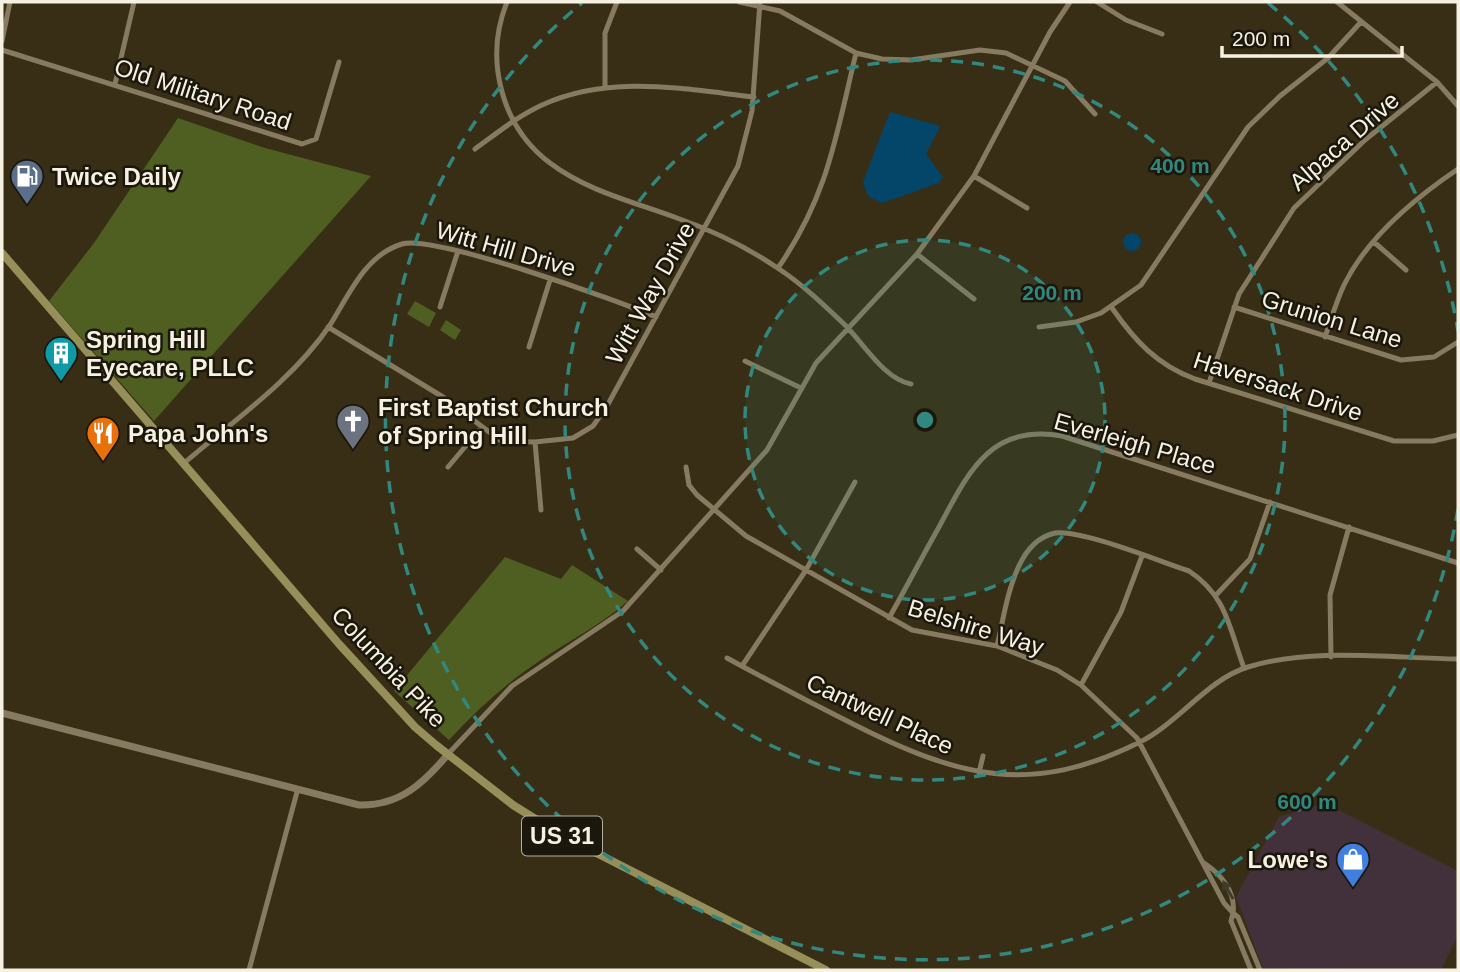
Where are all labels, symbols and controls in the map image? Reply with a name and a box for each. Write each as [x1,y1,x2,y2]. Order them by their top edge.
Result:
scale bar [1222,14,1402,58]
text: 200 m [1232,27,1290,50]
street label: Old Military Road [111,53,295,135]
street label: Alpaca Drive [1284,86,1404,196]
text: 400 m [1150,154,1210,177]
fuel station icon: Twice Daily [8,157,46,206]
place label: Twice Daily [52,163,182,190]
street label: Witt Hill Drive [433,216,579,282]
street label: Witt Way Drive [600,217,700,369]
text: 200 m [1022,281,1082,304]
street label: Grunion Lane [1259,285,1405,353]
place label: Spring Hill Eyecare, PLLC [86,326,254,381]
building icon: Spring Hill Eyecare, PLLC [42,334,80,383]
street label: Haversack Drive [1190,346,1366,426]
place label: First Baptist Church of Spring Hill [378,394,609,449]
church icon: First Baptist Church of Spring Hill [334,402,372,451]
street label: Everleigh Place [1051,407,1219,479]
centre of rings [913,408,937,432]
restaurant icon: Papa John's [84,414,122,463]
place label: Papa John's [128,420,268,447]
street label: Belshire Way [905,594,1047,660]
street label: Columbia Pike [326,601,452,733]
street label: Cantwell Place [802,668,958,760]
text: 600 m [1277,790,1337,813]
road number: US 31 [522,816,602,856]
shop icon: Lowe's [1334,840,1372,889]
place label: Lowe's [1248,846,1328,873]
one-way arrow [1222,880,1234,900]

